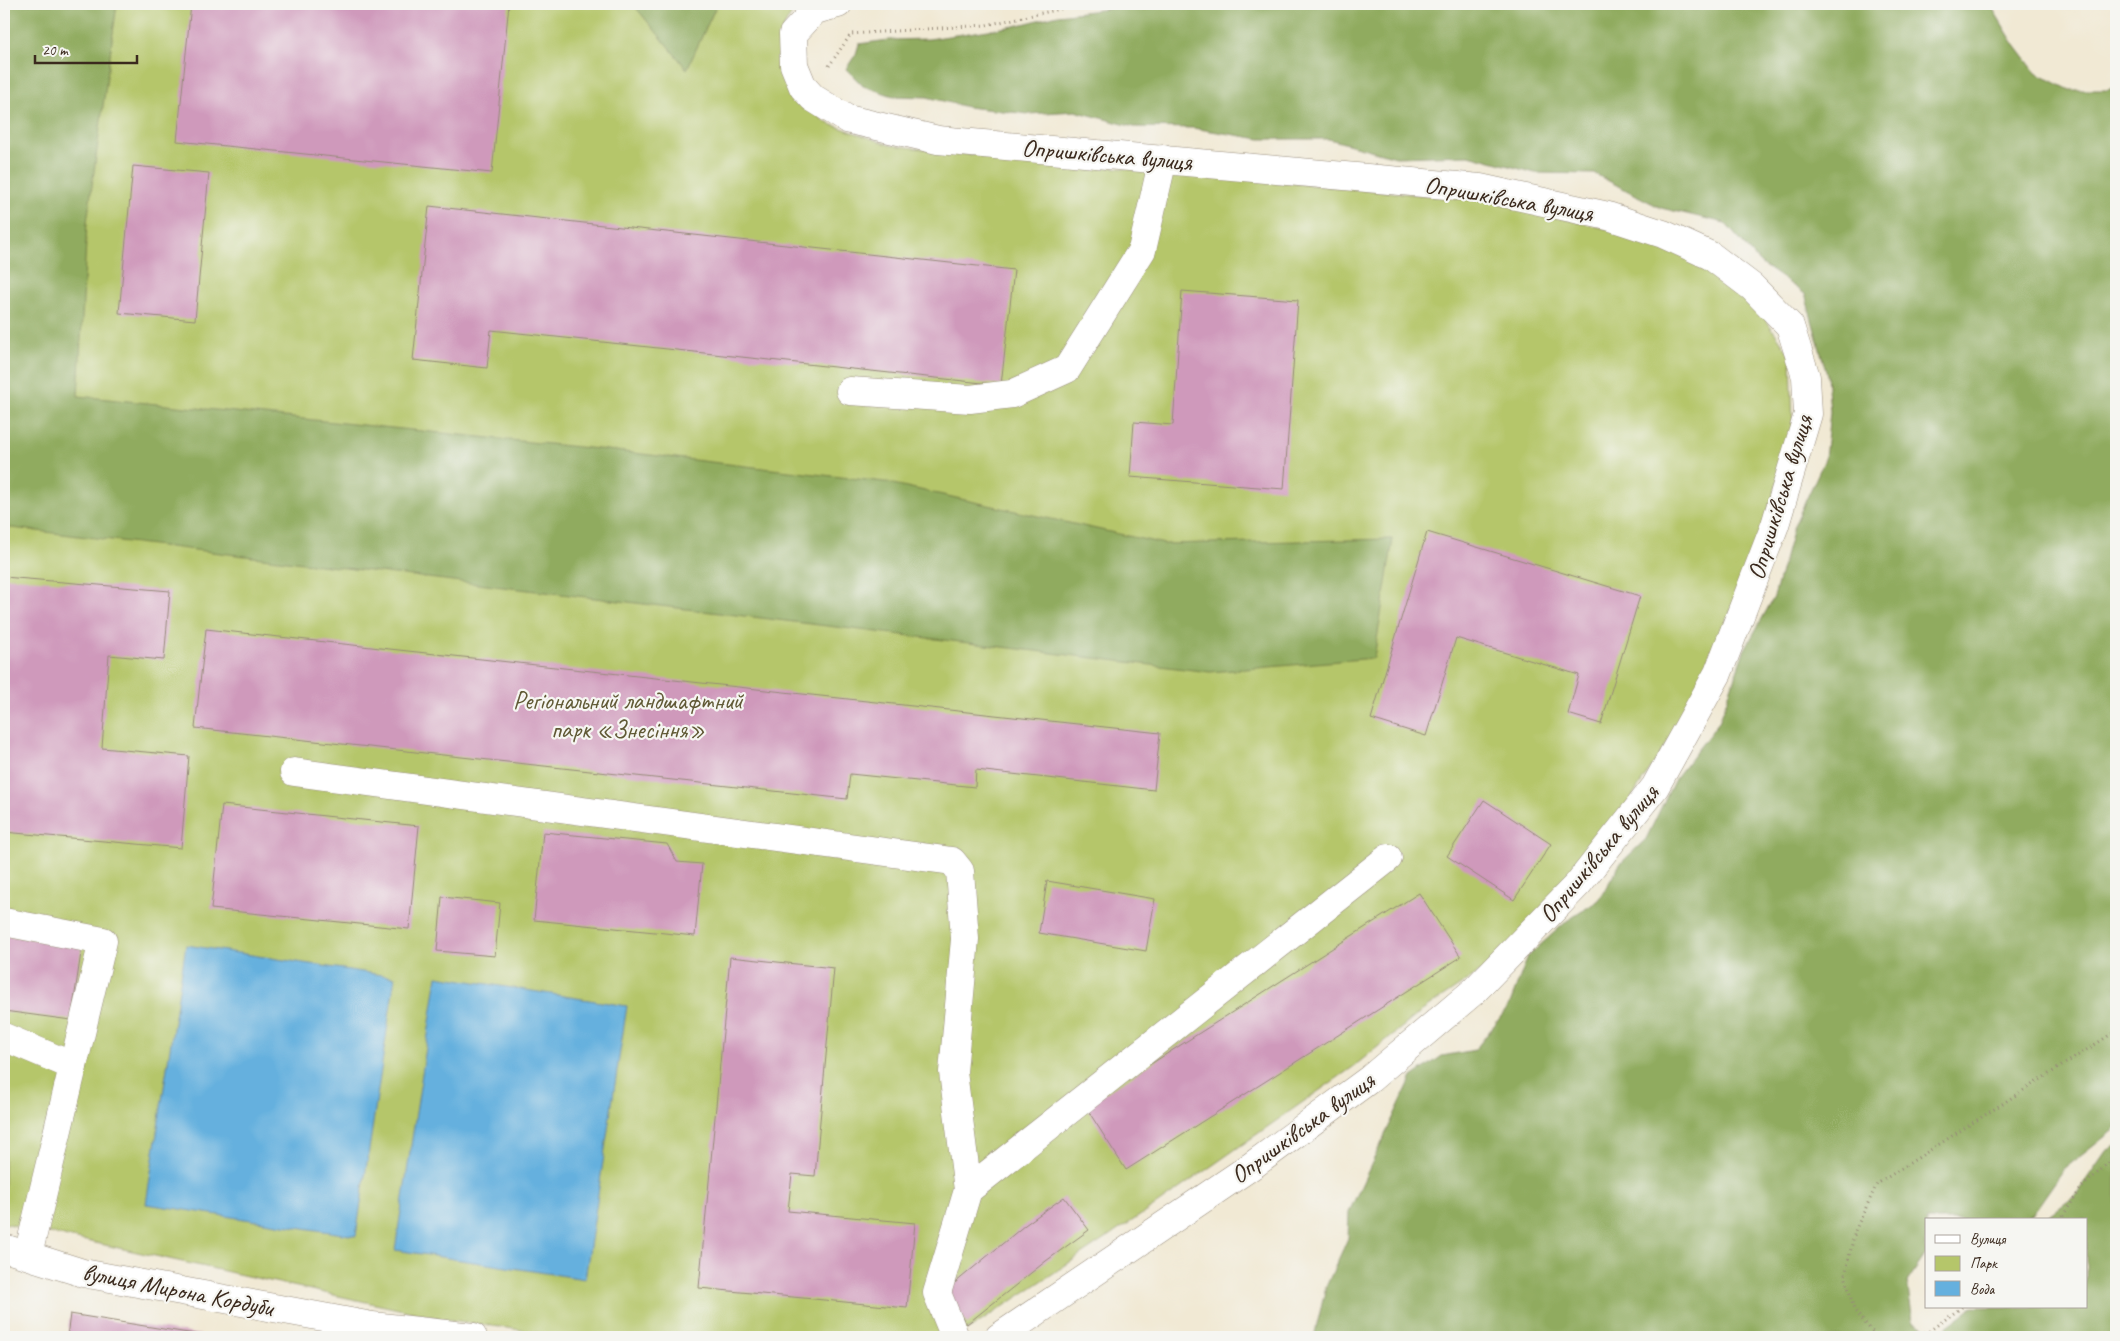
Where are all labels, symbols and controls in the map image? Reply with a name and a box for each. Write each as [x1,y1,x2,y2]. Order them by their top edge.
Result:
scale bar [35,32,138,64]
text: 20 m [42,41,69,60]
street label: Опришківська вулиця [1020,132,1194,178]
street label: Опришківська вулиця [1422,168,1597,230]
street label: Опришківська вулиця [1740,410,1820,584]
park label: Регіональний ландшафтний парк «Знесіння» [513,685,745,746]
street label: Опришківська вулиця [1532,777,1666,929]
street label: Опришківська вулиця [1224,1064,1382,1191]
legend [1925,1218,2088,1308]
text: Вулиця [1970,1230,2007,1249]
text: Парк [1970,1254,1998,1273]
street label: вулиця Мирона Кордуби [80,1256,278,1325]
text: Вода [1970,1280,1995,1299]

